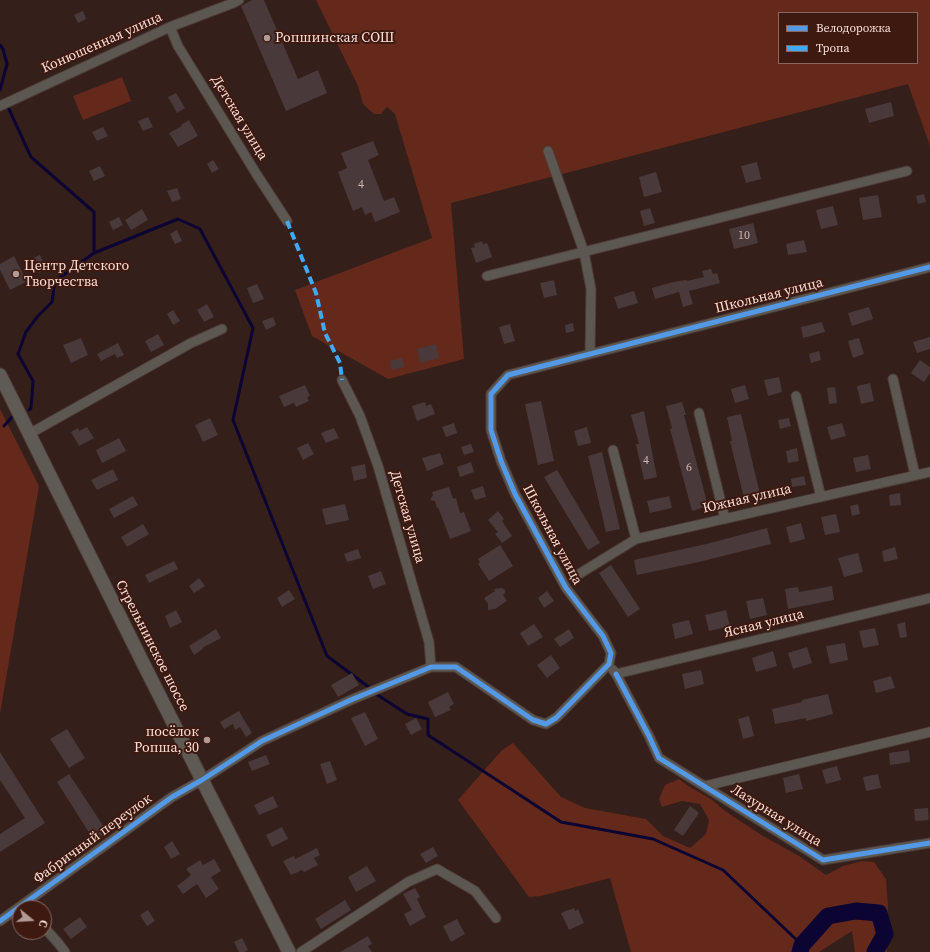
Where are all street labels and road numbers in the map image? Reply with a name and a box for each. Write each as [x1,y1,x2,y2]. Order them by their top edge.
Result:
street label: Конюшенная улица [39,9,165,77]
street label: Детская улица [207,73,271,163]
street label: Школьная улица [713,274,825,318]
street label: Детская улица [386,469,428,565]
street label: Южная улица [701,481,793,517]
street label: Школьная улица [519,482,585,588]
street label: Стрельнинское шоссе [112,578,192,714]
street label: Ясная улица [722,606,806,642]
street label: Лазурная улица [727,781,825,851]
street label: Фабричный переулок [31,790,155,888]

